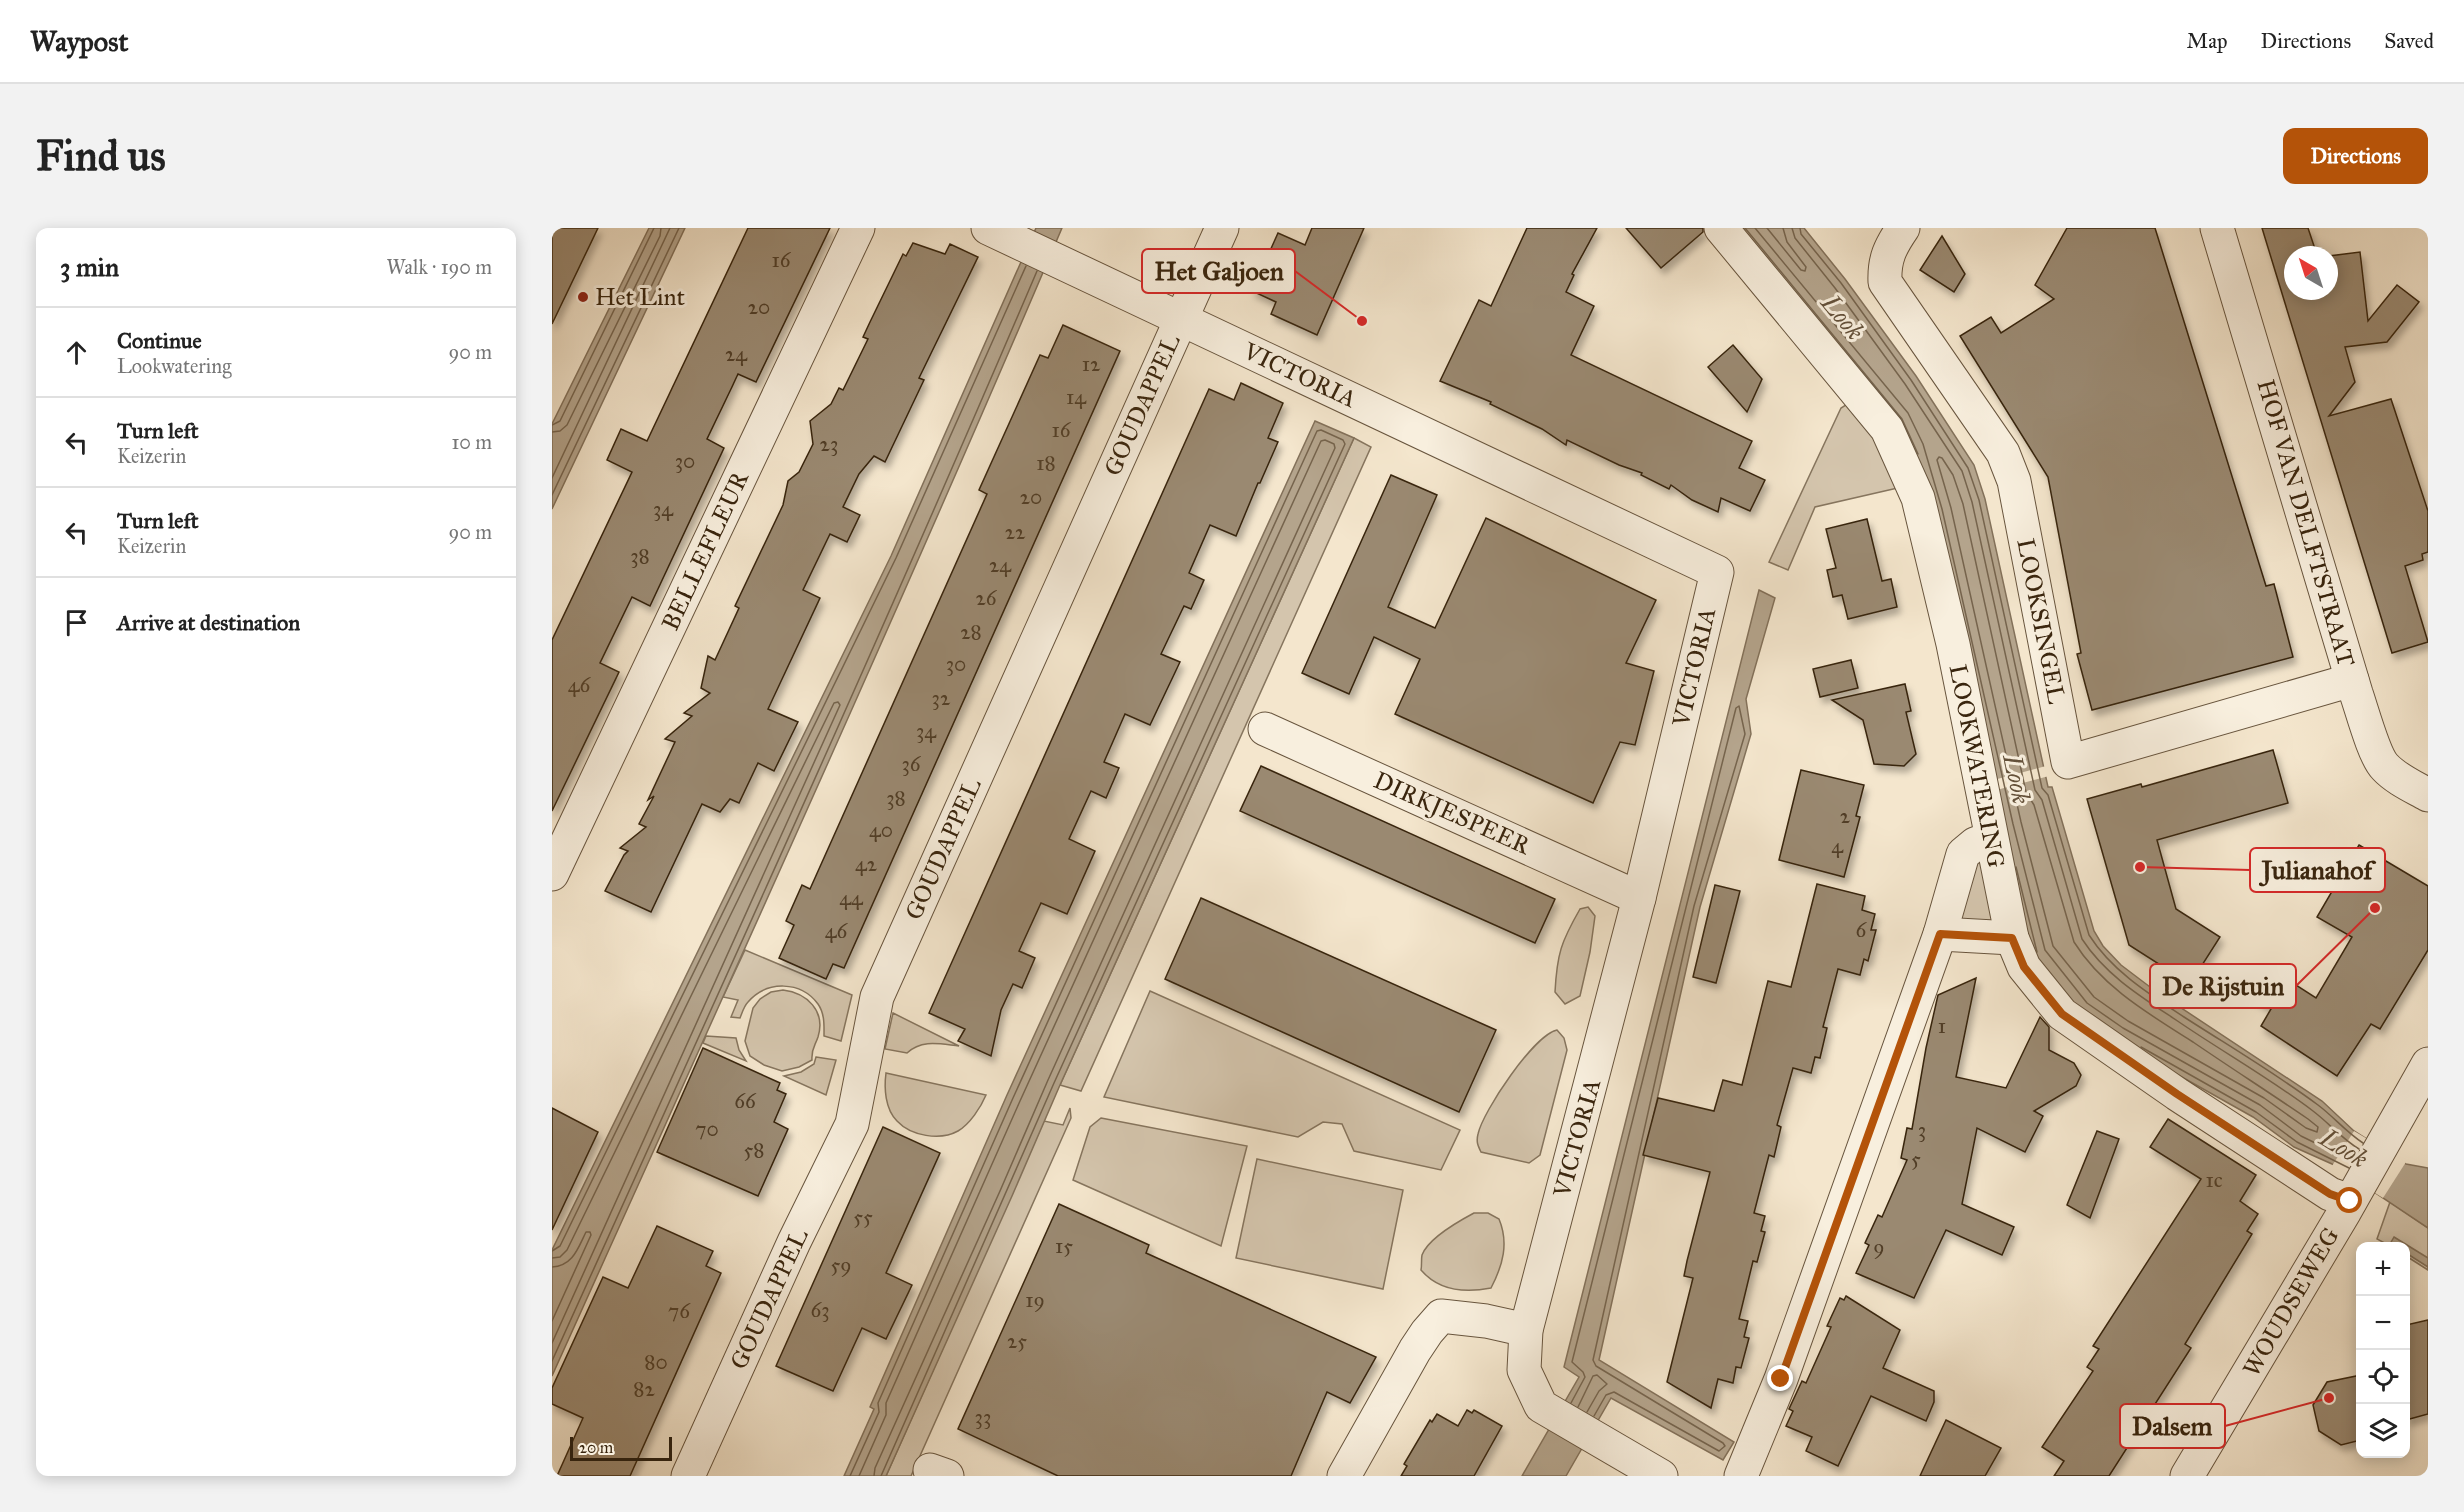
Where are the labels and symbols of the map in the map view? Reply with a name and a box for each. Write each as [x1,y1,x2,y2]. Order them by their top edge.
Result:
north arrow [2284,246,2338,300]
house number: 16 [771,247,792,273]
callout: Het Galjoen [1142,249,1295,293]
text: Het Galjoen [1154,255,1284,287]
place label: Het Lint [595,282,685,312]
water label: Look [1814,287,1872,347]
marker: Het Lint [576,290,590,304]
house number: 20 [748,294,770,320]
street label: GOUDAPPEL [1097,329,1187,480]
street label: VICTORIA [1238,335,1361,414]
house number: 24 [725,341,748,367]
house number: 12 [1082,351,1101,377]
street label: HOF VAN DELFTSTRAAT [2251,376,2361,670]
house number: 14 [1066,384,1087,410]
house number: 16 [1051,417,1072,443]
house number: 23 [820,431,838,457]
house number: 30 [675,448,695,474]
house number: 18 [1036,450,1056,476]
street label: BELLEFLEUR [655,466,755,635]
house number: 20 [1020,484,1042,510]
house number: 34 [653,496,674,522]
house number: 22 [1005,519,1026,545]
street label: LOOKSINGEL [2010,536,2072,706]
house number: 38 [630,543,650,569]
house number: 24 [989,552,1012,578]
house number: 26 [975,585,998,611]
street label: VICTORIA [1666,605,1722,730]
house number: 28 [960,619,982,645]
house number: 30 [946,651,966,677]
street label: LOOKWATERING [1943,662,2011,870]
house number: 46 [568,672,591,698]
house number: 32 [932,685,951,711]
house number: 34 [916,718,937,744]
water label: Look [1996,750,2038,807]
house number: 36 [901,751,922,777]
street label: DIRKJESPEER [1369,765,1536,861]
street label: GOUDAPPEL [898,773,988,924]
house number: 38 [886,785,906,811]
house number: 2 [1840,803,1851,829]
house number: 40 [869,817,893,843]
house number: 4 [1831,833,1844,859]
callout: Julianahof [2250,848,2385,892]
house number: 42 [855,851,878,877]
text: Julianahof [2259,854,2376,887]
house number: 44 [839,885,864,911]
house number: 6 [1856,917,1868,943]
house number: 46 [825,918,848,944]
callout: De Rijstuin [2150,964,2296,1008]
text: De Rijstuin [2162,970,2284,1002]
house number: 1 [1938,1013,1946,1039]
street label: VICTORIA [1547,1076,1607,1201]
house number: 66 [734,1088,757,1114]
house number: 70 [695,1116,719,1142]
house number: 3 [1918,1117,1926,1143]
water label: Look [2313,1121,2374,1175]
house number: 58 [744,1137,764,1163]
house number: 5 [1911,1146,1921,1172]
house number: 1c [2205,1167,2223,1193]
route start [2336,1187,2362,1213]
house number: 55 [853,1204,873,1230]
street label: WOUDSEWEG [2236,1222,2346,1382]
street label: GOUDAPPEL [723,1224,815,1374]
house number: 15 [1055,1233,1073,1259]
house number: 9 [1873,1234,1885,1260]
house number: 59 [830,1252,852,1278]
house number: 19 [1025,1287,1045,1313]
house number: 63 [810,1297,830,1323]
house number: 76 [668,1298,691,1324]
house number: 25 [1007,1328,1027,1354]
house number: 80 [644,1349,668,1375]
route end [1767,1365,1793,1391]
house number: 82 [633,1376,655,1402]
house number: 33 [975,1404,991,1430]
callout: Dalsem [2120,1404,2225,1448]
text: Dalsem [2132,1410,2212,1442]
scale bar [570,1434,672,1462]

